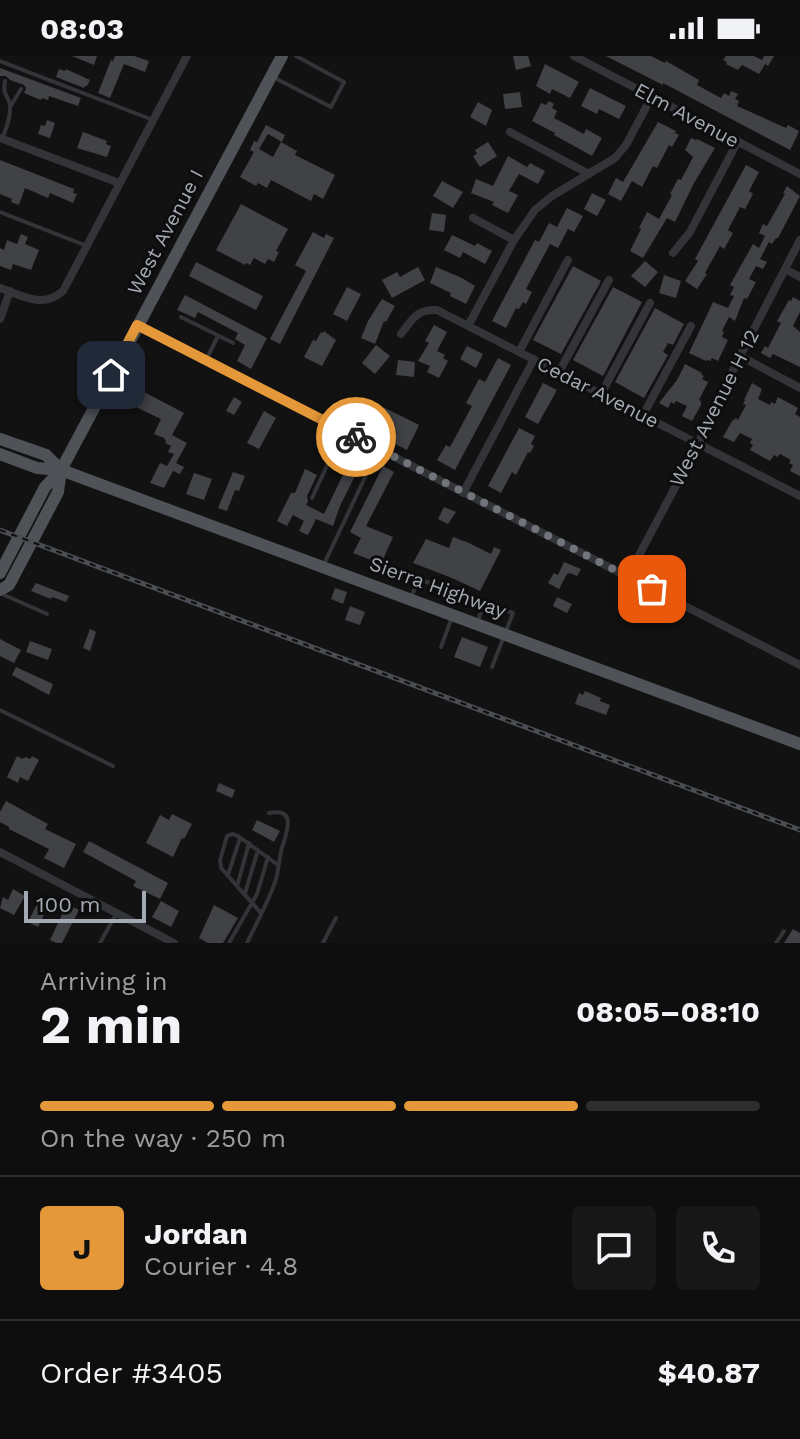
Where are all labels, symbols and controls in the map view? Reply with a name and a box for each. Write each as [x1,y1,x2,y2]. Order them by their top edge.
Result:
text: 08:03 [40,11,124,46]
street label: Elm Avenue [631,77,743,153]
street label: West Avenue I [122,165,208,299]
street label: West Avenue H 12 [664,325,764,491]
pin [77,341,145,409]
street label: Cedar Avenue [533,351,663,433]
icon: home [89,353,133,397]
courier [316,397,396,477]
icon: bike [334,415,378,459]
street label: Sierra Highway [366,551,510,623]
pin [618,555,686,623]
icon: bag [630,567,674,611]
scale bar [24,887,146,923]
text: 100 m [36,892,100,917]
text: Arriving in [40,966,168,996]
text: 08:05–08:10 [576,994,760,1029]
text: 2 min [40,995,182,1056]
text: On the way · 250 m [40,1123,286,1153]
button: chat [572,1206,656,1290]
button: phone [676,1206,760,1290]
text: Jordan [144,1216,248,1251]
text: J [73,1231,91,1266]
text: Courier · 4.8 [144,1251,298,1281]
text: Order #3405 [40,1355,223,1390]
text: $40.87 [658,1355,760,1390]

